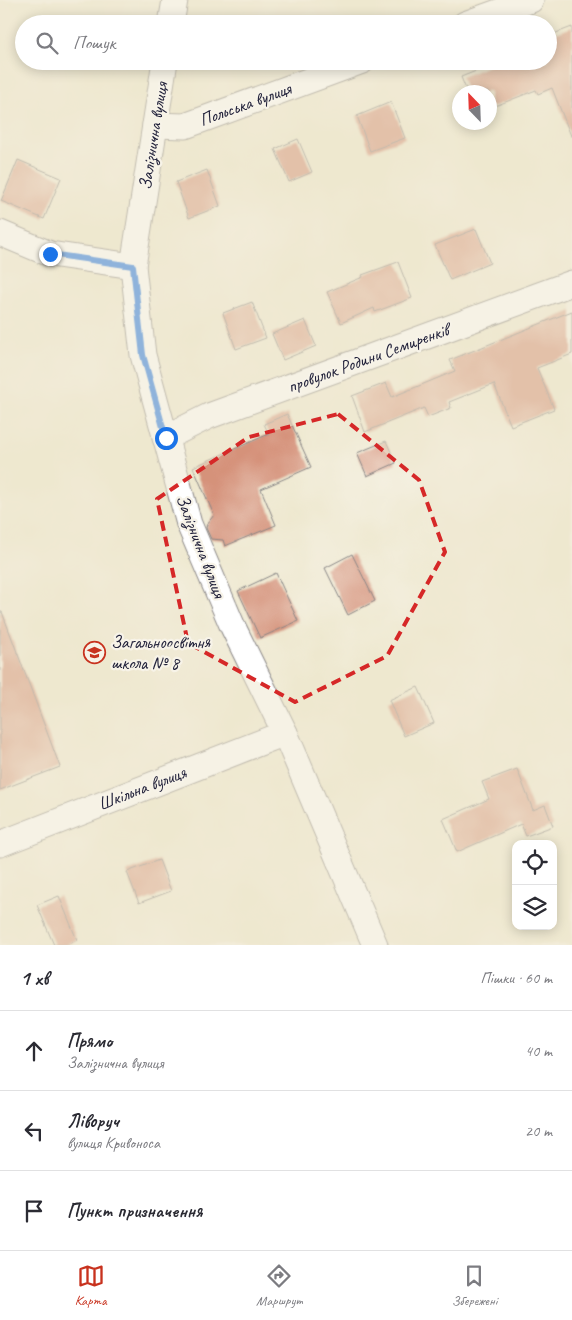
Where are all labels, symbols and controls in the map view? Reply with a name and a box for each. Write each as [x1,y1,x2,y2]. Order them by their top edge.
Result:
search box [15,15,557,70]
icon: search [33,29,61,57]
text: Пошук [73,31,115,55]
street label: Польська вулиця [196,77,295,131]
street label: Залізнична вулиця [134,79,174,191]
north arrow [452,85,497,130]
route end [39,243,62,266]
street label: провулок Родини Семиренків [284,317,456,397]
route start [155,427,178,450]
street label: Залізнична вулиця [170,491,231,602]
place label: Загальноосвітня школа № 8 [111,631,212,674]
school or university icon: Загальноосвітня школа № 8 [83,640,107,664]
street label: Шкільна вулиця [95,761,190,815]
map controls [512,840,557,930]
button: locate [512,840,557,885]
button: layers [512,885,557,930]
text: 1 хв [20,965,49,991]
text: Пішки · 60 m [480,968,552,988]
text: Прямо [67,1029,112,1053]
icon: ahead [20,1037,48,1065]
text: 40 m [525,1041,552,1061]
text: Залізнична вулиця [67,1053,163,1073]
text: Ліворуч [67,1109,119,1133]
icon: left [20,1117,48,1145]
text: 20 m [525,1121,552,1141]
text: вулиця Кривоноса [67,1133,160,1153]
icon: arrive [20,1197,48,1225]
text: Пункт призначення [67,1199,202,1223]
tab: Карта [75,1262,107,1309]
tab: Маршрут [256,1262,302,1309]
tab: Збережені [452,1262,497,1309]

